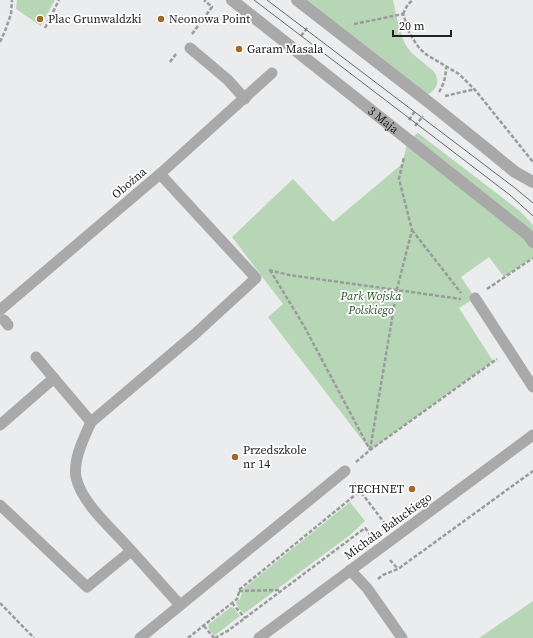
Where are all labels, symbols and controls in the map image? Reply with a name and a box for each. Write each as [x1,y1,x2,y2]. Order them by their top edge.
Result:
place label: Plac Grunwaldzki [48,11,142,27]
place label: Neonowa Point [169,11,250,27]
scale bar [393,12,451,38]
marker: Plac Grunwaldzki [35,14,45,24]
marker: Neonowa Point [156,14,166,24]
text: 20 m [399,18,425,34]
place label: Garam Masala [247,41,324,57]
marker: Garam Masala [234,44,244,54]
street label: 3 Maja [365,103,403,138]
street label: Oboźna [108,163,150,202]
park label: Park Wojska Polskiego [340,288,402,318]
place label: Przedszkole nr 14 [243,442,307,472]
marker: Przedszkole nr 14 [230,452,240,462]
place label: TECHNET [349,481,405,497]
marker: TECHNET [407,484,417,494]
street label: Michała Bałuckiego [341,489,435,563]

